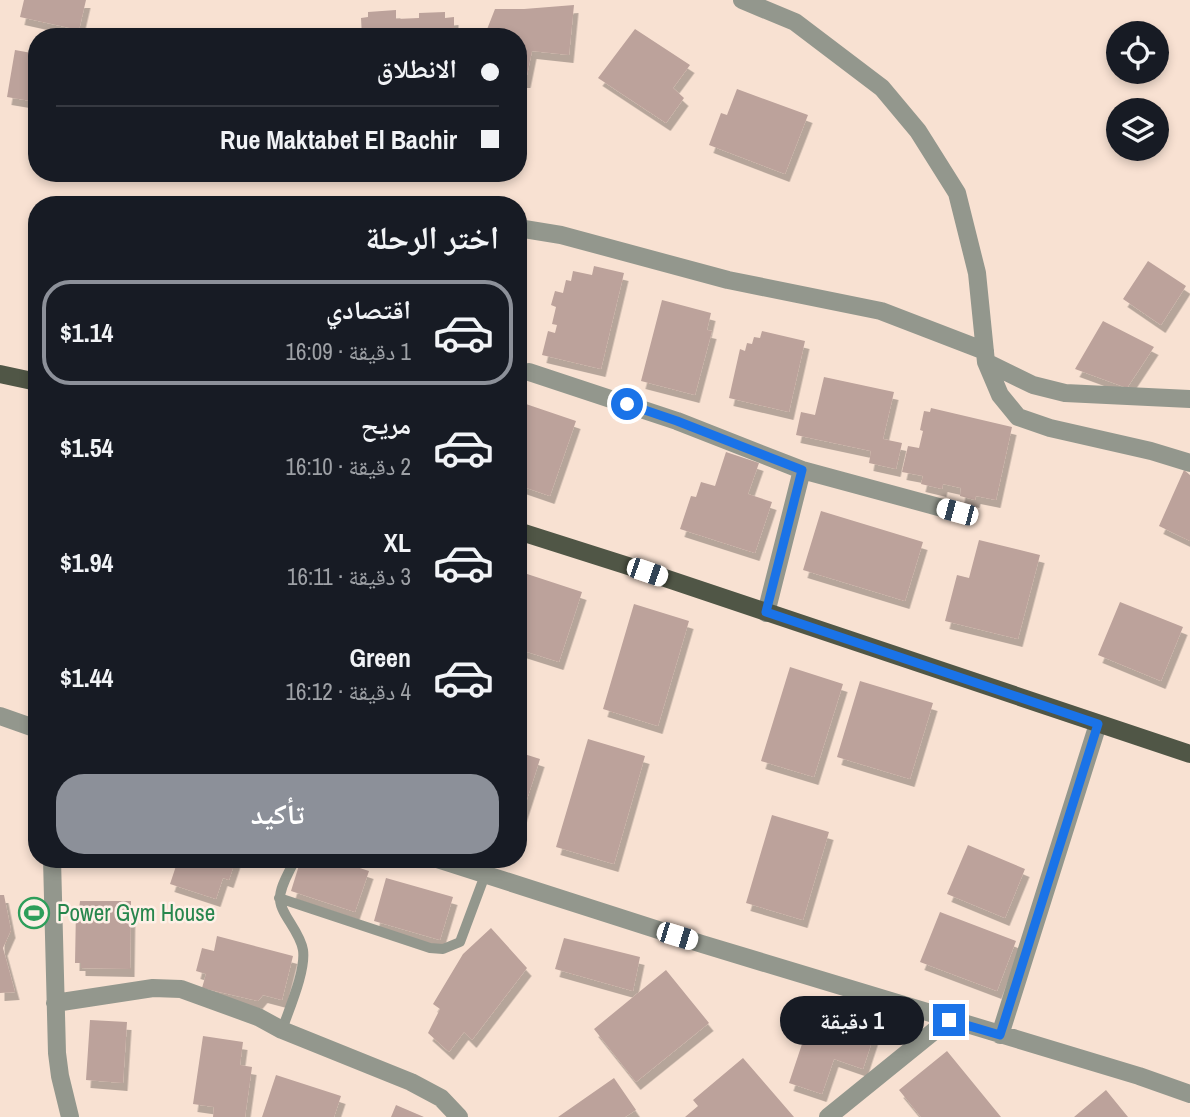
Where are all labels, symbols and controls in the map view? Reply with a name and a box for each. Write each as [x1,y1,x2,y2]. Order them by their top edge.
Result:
map controls [1106,21,1169,161]
button: locate [1106,21,1169,84]
text: الانطلاق [377,51,457,86]
button: layers [1106,98,1169,161]
text: Rue Maktabet El Bachir [220,122,457,157]
text: اختر الرحلة [365,216,499,259]
text: اقتصادي [326,292,411,327]
icon: car [432,301,495,364]
text: $1.14 [60,315,113,350]
text: 1 دقيقة · 16:09 [286,336,411,367]
route start [611,388,643,420]
text: مريح [361,407,411,442]
icon: car [432,416,495,479]
text: $1.54 [60,430,113,465]
text: 2 دقيقة · 16:10 [286,451,411,482]
car [934,496,981,528]
text: XL [384,525,411,560]
icon: car [432,531,495,594]
text: $1.94 [60,545,113,580]
car [624,555,671,589]
text: 3 دقيقة · 16:11 [287,561,411,592]
text: Green [349,640,411,675]
icon: car [432,646,495,709]
text: $1.44 [60,660,113,695]
text: 4 دقيقة · 16:12 [286,676,411,707]
button: تأكيد [56,774,499,854]
sports icon: Power Gym House [17,896,51,930]
place label: Power Gym House [57,897,215,928]
car [654,920,701,952]
callout: 1 دقيقة [781,996,925,1044]
route end [933,1004,965,1036]
text: 1 دقيقة [820,1005,884,1036]

